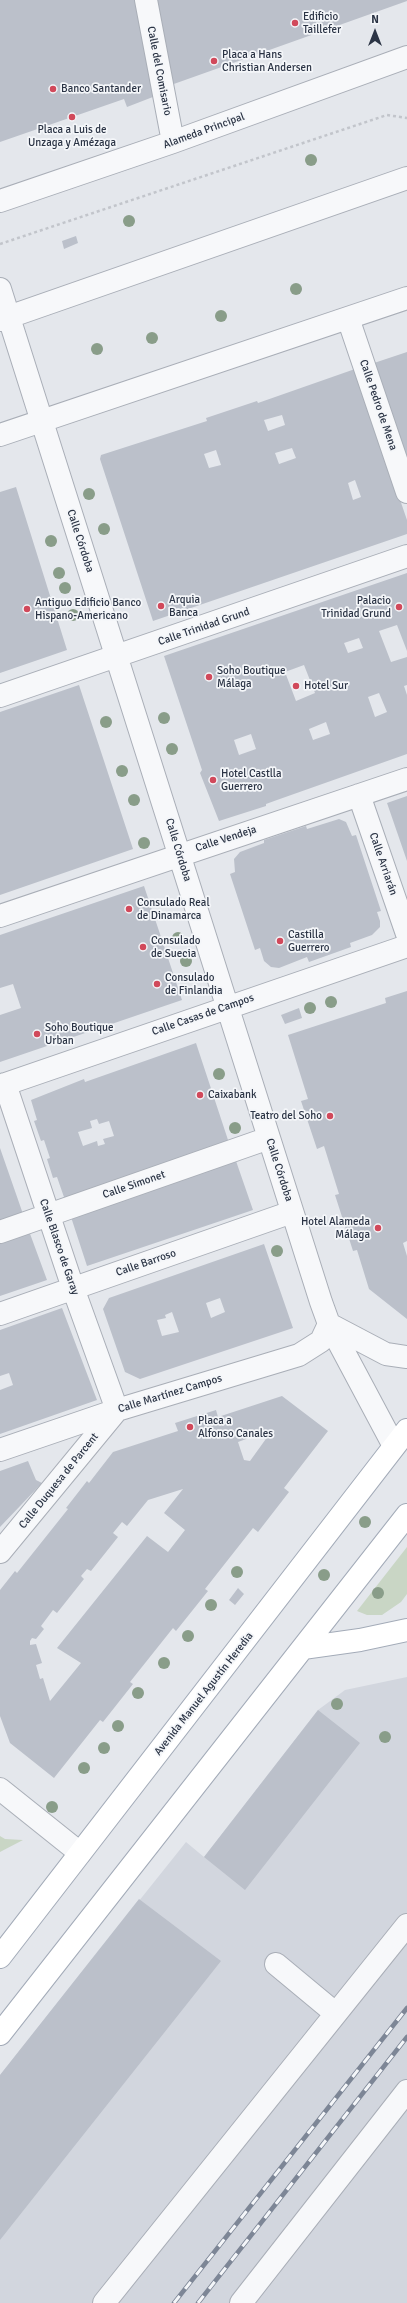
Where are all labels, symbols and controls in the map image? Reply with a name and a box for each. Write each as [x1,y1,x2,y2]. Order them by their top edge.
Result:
place label: Edificio Taillefer [303,10,341,36]
north arrow [355,12,395,52]
text: N [371,13,379,26]
marker: Edificio Taillefer [290,18,300,28]
street label: Calle del Comisario [144,25,174,117]
place label: Placa a Hans Christian Andersen [222,48,312,74]
marker: Placa a Hans Christian Andersen [209,56,219,66]
place label: Banco Santander [61,82,141,96]
marker: Banco Santander [48,84,58,94]
street label: Alameda Principal [161,110,247,152]
marker: Placa a Luis de Unzaga y Amézaga [67,112,77,122]
place label: Placa a Luis de Unzaga y Amézaga [28,123,116,149]
street label: Calle Pedro de Mena [356,358,400,452]
street label: Calle Córdoba [64,508,96,574]
place label: Arquia Banca [169,593,200,619]
place label: Palacio Trinidad Grund [321,594,391,620]
place label: Antiguo Edificio Banco Hispano-Americano [35,596,141,622]
marker: Arquia Banca [156,601,166,611]
marker: Palacio Trinidad Grund [394,602,404,612]
marker: Antiguo Edificio Banco Hispano-Americano [22,604,32,614]
street label: Calle Trinidad Grund [156,605,252,649]
place label: Soho Boutique Málaga [217,664,286,690]
marker: Soho Boutique Málaga [204,672,214,682]
place label: Hotel Sur [304,679,348,693]
marker: Hotel Sur [291,681,301,691]
place label: Hotel Castlla Guerrero [221,767,282,793]
marker: Hotel Castlla Guerrero [208,775,218,785]
street label: Calle Córdoba [162,817,194,883]
street label: Calle Vendeja [194,823,258,855]
street label: Calle Arriarán [366,831,400,897]
place label: Consulado Real de Dinamarca [137,896,210,922]
marker: Consulado Real de Dinamarca [124,904,134,914]
place label: Castilla Guerrero [288,928,330,954]
place label: Consulado de Suecia [151,934,200,960]
marker: Castilla Guerrero [275,936,285,946]
marker: Consulado de Suecia [138,942,148,952]
place label: Consulado de Finlandia [165,971,223,997]
marker: Consulado de Finlandia [152,979,162,989]
street label: Calle Casas de Campos [150,991,256,1039]
place label: Soho Boutique Urban [45,1021,114,1047]
marker: Soho Boutique Urban [32,1029,42,1039]
place label: Caixabank [208,1088,257,1102]
marker: Caixabank [195,1090,205,1100]
place label: Teatro del Soho [250,1109,322,1123]
marker: Teatro del Soho [325,1111,335,1121]
street label: Calle Córdoba [263,1137,295,1203]
street label: Calle Simonet [101,1168,167,1202]
street label: Calle Blasco de Garay [36,1197,82,1297]
place label: Hotel Alameda Málaga [301,1215,370,1241]
marker: Hotel Alameda Málaga [373,1223,383,1233]
street label: Calle Barroso [114,1247,178,1279]
street label: Calle Martínez Campos [116,1372,224,1416]
place label: Placa a Alfonso Canales [198,1414,273,1440]
marker: Placa a Alfonso Canales [185,1422,195,1432]
street label: Calle Duquesa de Parcent [16,1431,102,1531]
street label: Avenida Manuel Agustín Heredia [152,1630,256,1758]

